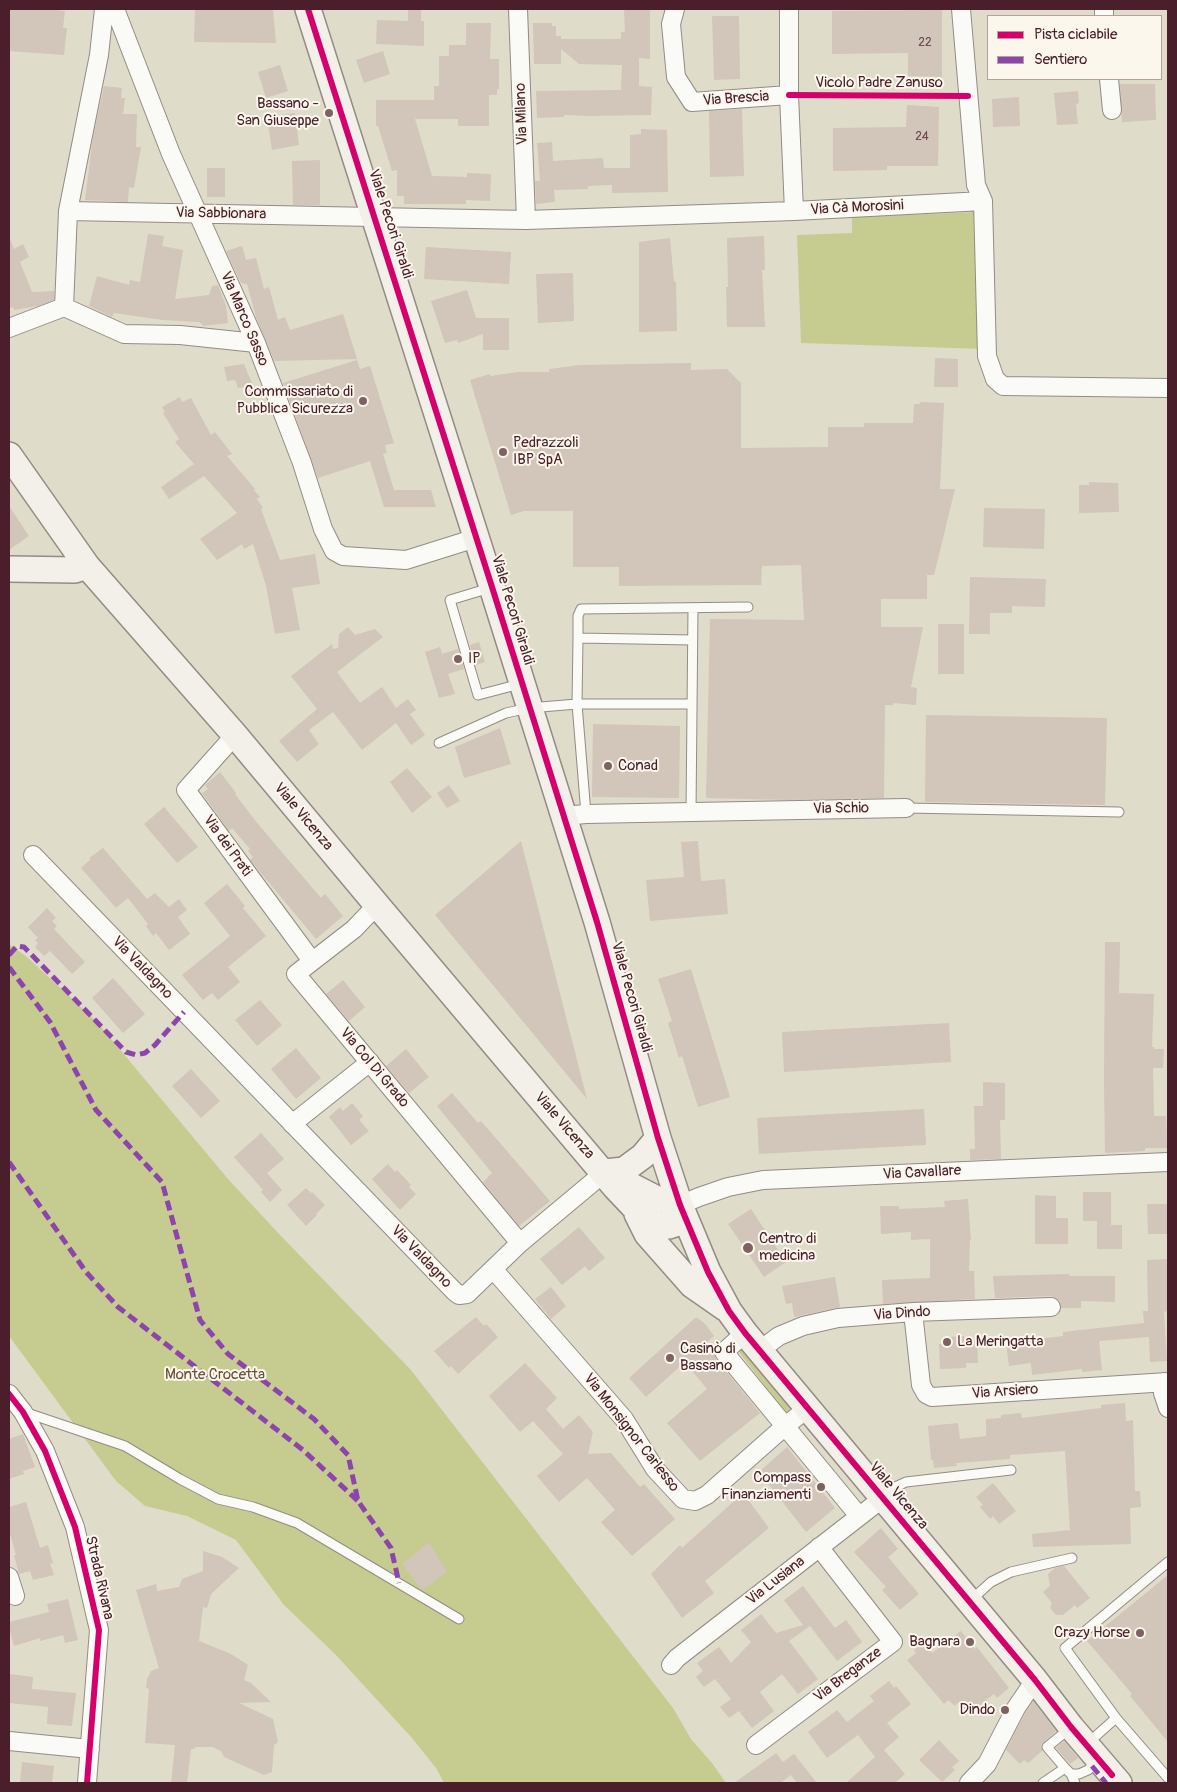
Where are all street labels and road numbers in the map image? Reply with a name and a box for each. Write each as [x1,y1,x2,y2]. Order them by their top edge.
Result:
street label: Vicolo Padre Zanuso [815,74,943,92]
street label: Via Milano [512,83,532,145]
street label: Via Brescia [702,88,770,110]
street label: Viale Pecori Giraldi [364,167,416,281]
street label: Via Cà Morosini [810,197,904,219]
street label: Via Sabbionara [175,204,267,224]
street label: Via Marco Sasso [216,269,272,369]
street label: Viale Pecori Giraldi [487,553,537,667]
street label: Viale Vicenza [270,780,336,854]
street label: Via Schio [813,800,869,818]
street label: Via dei Prati [199,812,255,880]
street label: Via Valdagno [108,933,176,1003]
street label: Viale Pecori Giraldi [607,940,655,1054]
street label: Via Col Di Grado [335,1024,413,1112]
street label: Viale Vicenza [530,1089,598,1163]
street label: Via Cavallare [882,1162,962,1184]
street label: Via Valdagno [387,1222,455,1292]
street label: Via Dindo [873,1303,931,1325]
street label: Via Monsignor Carlesso [579,1370,683,1496]
street label: Via Arsiero [971,1381,1039,1403]
street label: Viale Vicenza [865,1459,931,1533]
street label: Strada Rivana [81,1534,117,1622]
street label: Via Lusiana [743,1553,809,1609]
street label: Via Breganze [810,1644,886,1706]

